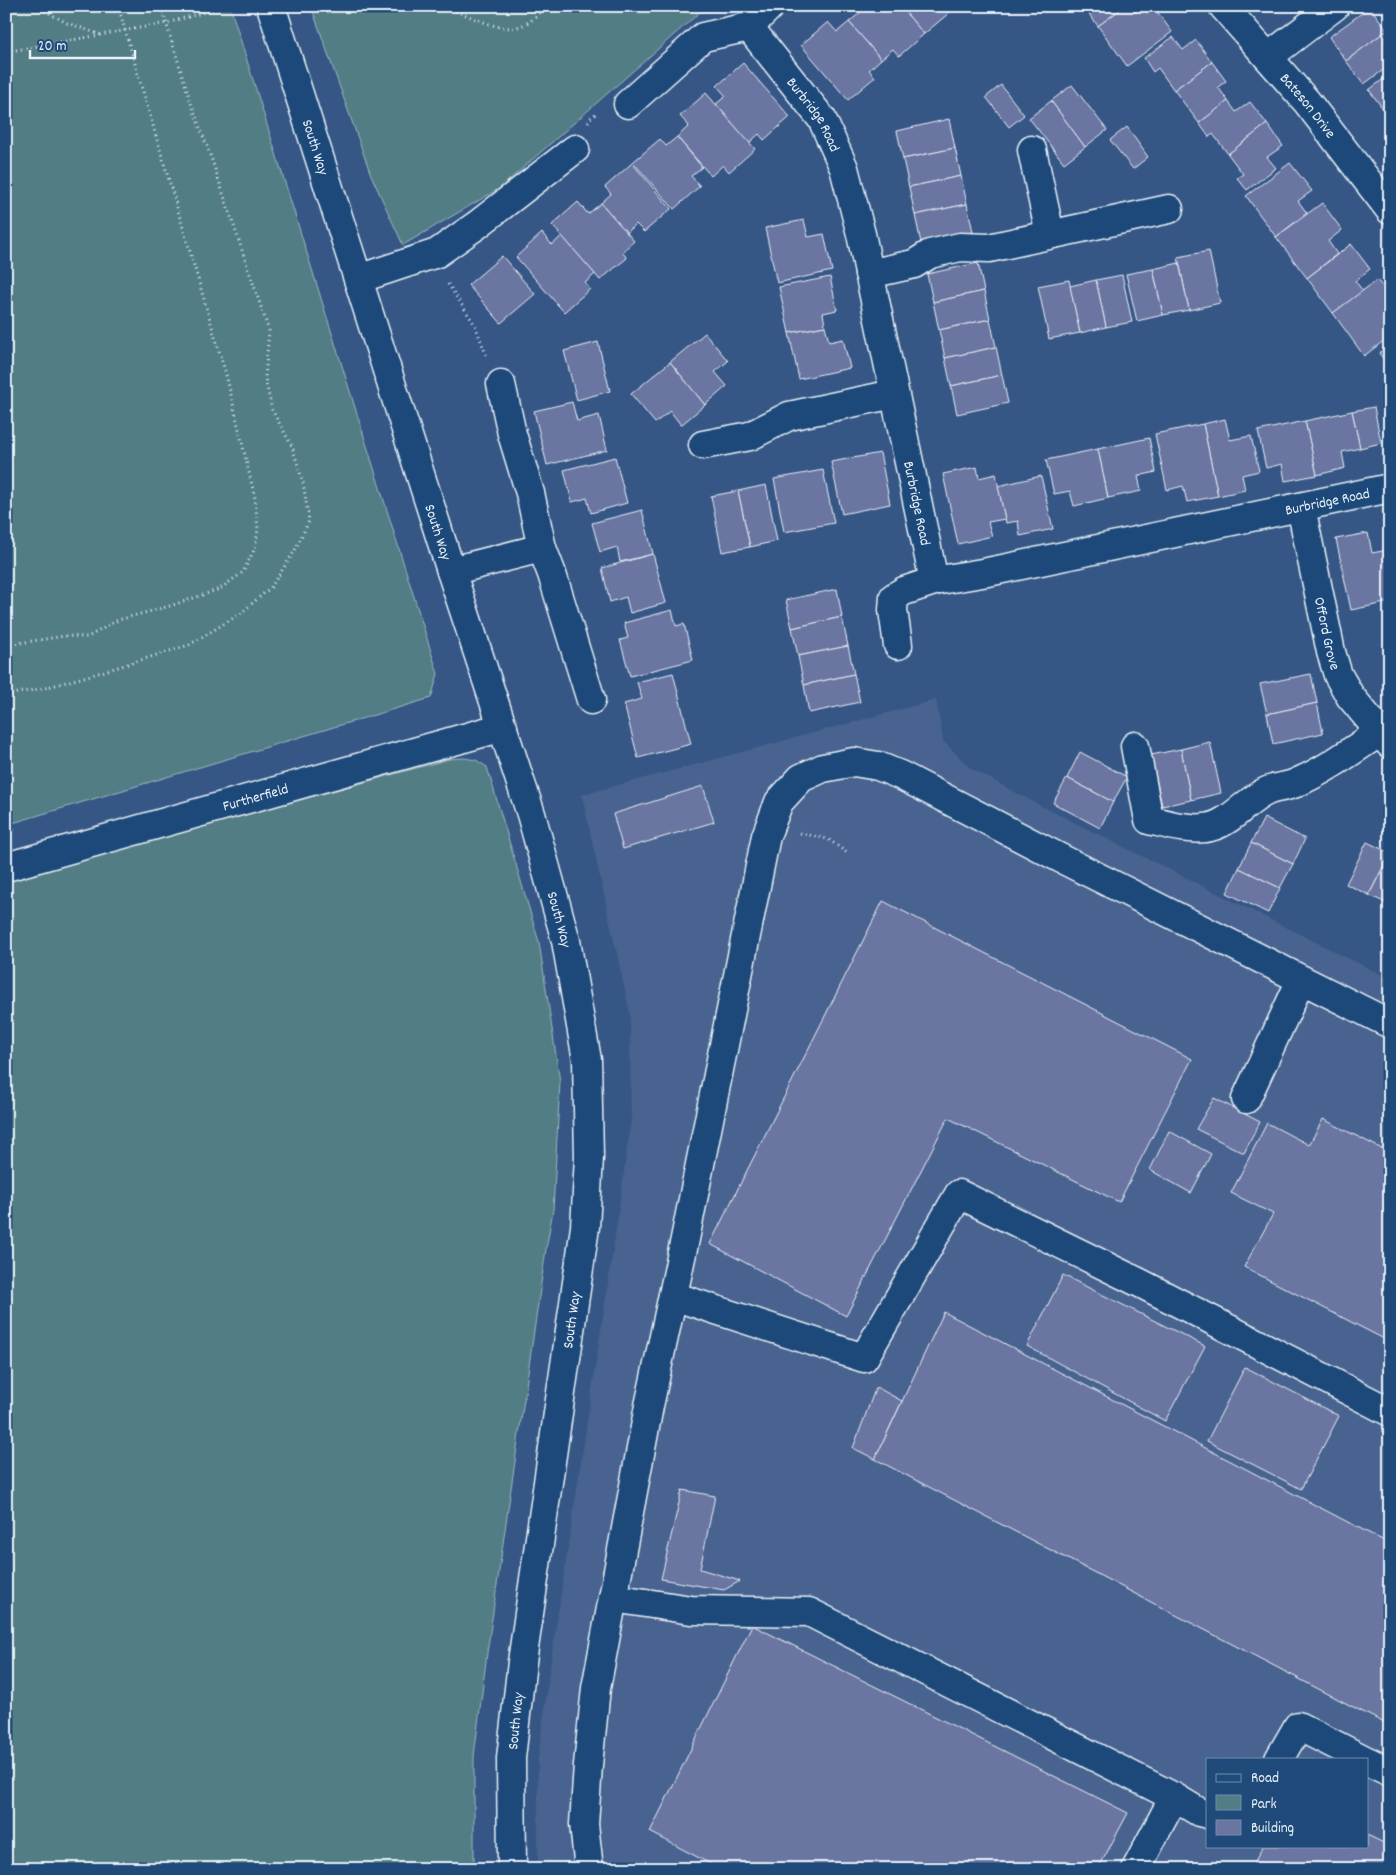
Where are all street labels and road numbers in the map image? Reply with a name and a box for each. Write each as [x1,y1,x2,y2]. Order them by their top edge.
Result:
street label: Bateson Drive [1274,69,1340,144]
street label: Burbridge Road [780,73,844,156]
street label: South Way [295,117,333,179]
street label: Burbridge Road [896,459,935,548]
street label: Burbridge Road [1284,484,1372,523]
street label: South Way [417,502,456,564]
street label: Offord Grove [1307,595,1345,673]
street label: Furtherfield [220,779,291,818]
street label: South Way [540,889,576,950]
street label: South Way [558,1289,588,1350]
street label: South Way [503,1691,531,1751]

